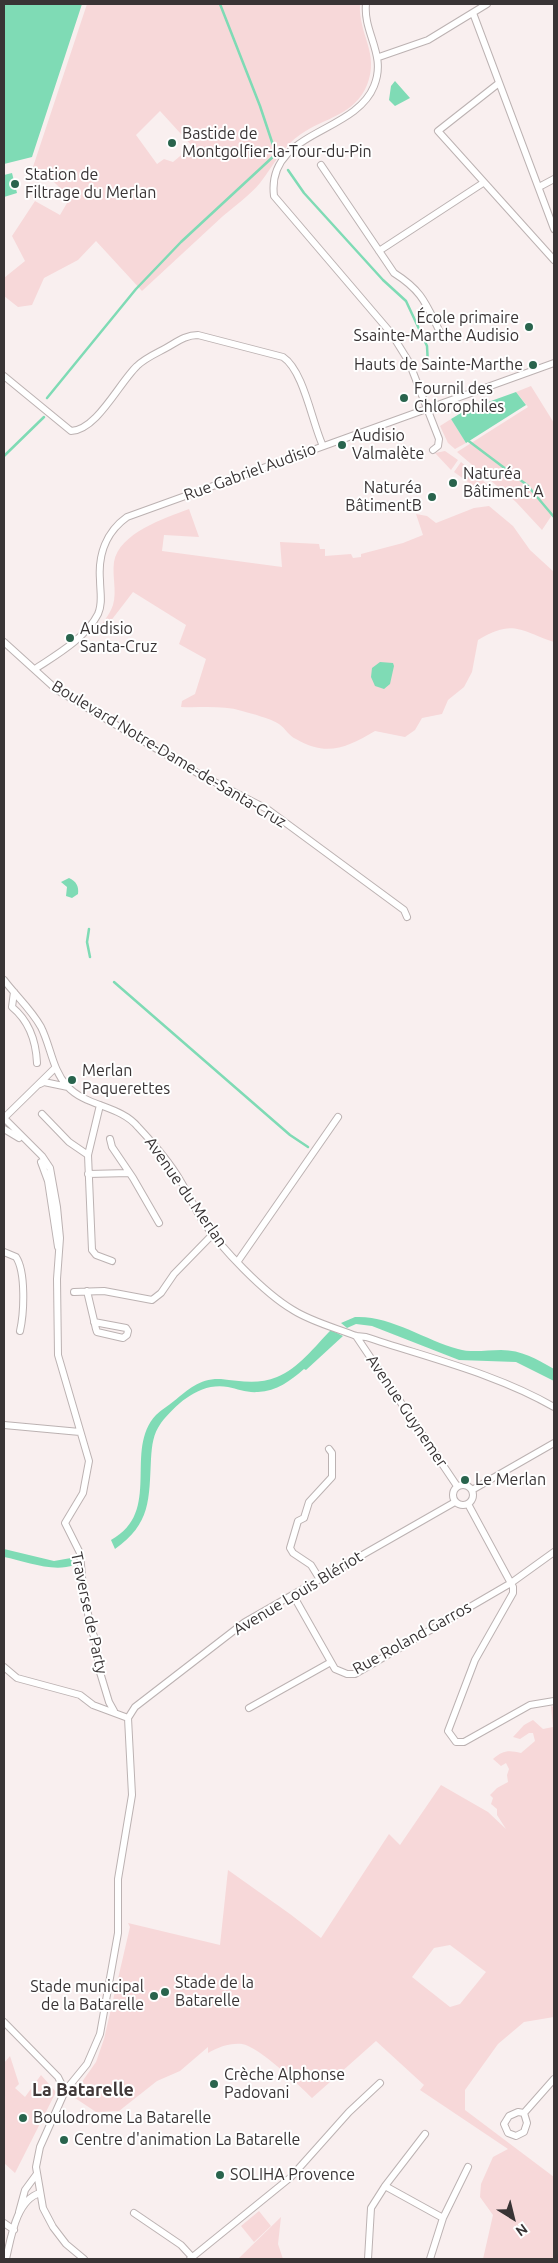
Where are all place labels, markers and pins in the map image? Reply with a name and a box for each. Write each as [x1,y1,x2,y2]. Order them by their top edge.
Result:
place label: Bastide de Montgolfier-la-Tour-du-Pin [182,124,372,162]
marker: Bastide de Montgolfier-la-Tour-du-Pin [166,137,178,149]
place label: Station de Filtrage du Merlan [25,165,156,203]
marker: Station de Filtrage du Merlan [9,178,21,190]
place label: École primaire Ssainte-Marthe Audisio [354,308,519,346]
marker: École primaire Ssainte-Marthe Audisio [523,321,535,333]
place label: Hauts de Sainte-Marthe [354,355,523,375]
marker: Hauts de Sainte-Marthe [527,359,539,371]
place label: Fournil des Chlorophiles [414,379,504,417]
marker: Fournil des Chlorophiles [398,392,410,404]
place label: Audisio Valmalète [352,426,424,464]
marker: Audisio Valmalète [336,439,348,451]
place label: Naturéa Bâtiment A [463,464,544,502]
marker: Naturéa Bâtiment A [447,477,459,489]
place label: Naturéa BâtimentB [345,478,422,516]
marker: Naturéa BâtimentB [426,491,438,503]
place label: Audisio Santa-Cruz [80,619,157,657]
marker: Audisio Santa-Cruz [64,632,76,644]
place label: Merlan Paquerettes [82,1061,170,1099]
marker: Merlan Paquerettes [66,1074,78,1086]
place label: Le Merlan [475,1470,546,1490]
marker: Le Merlan [459,1474,471,1486]
place label: Stade de la Batarelle [175,1973,254,2011]
place label: Stade municipal de la Batarelle [30,1977,144,2015]
marker: Stade de la Batarelle [159,1986,171,1998]
marker: Stade municipal de la Batarelle [148,1990,160,2002]
place label: Crèche Alphonse Padovani [224,2065,345,2103]
marker: Crèche Alphonse Padovani [208,2078,220,2090]
place label: Boulodrome La Batarelle [33,2108,211,2128]
marker: Boulodrome La Batarelle [17,2112,29,2124]
place label: Centre d'animation La Batarelle [74,2130,300,2150]
marker: Centre d'animation La Batarelle [58,2134,70,2146]
place label: SOLIHA Provence [230,2165,355,2185]
marker: SOLIHA Provence [214,2169,226,2181]

